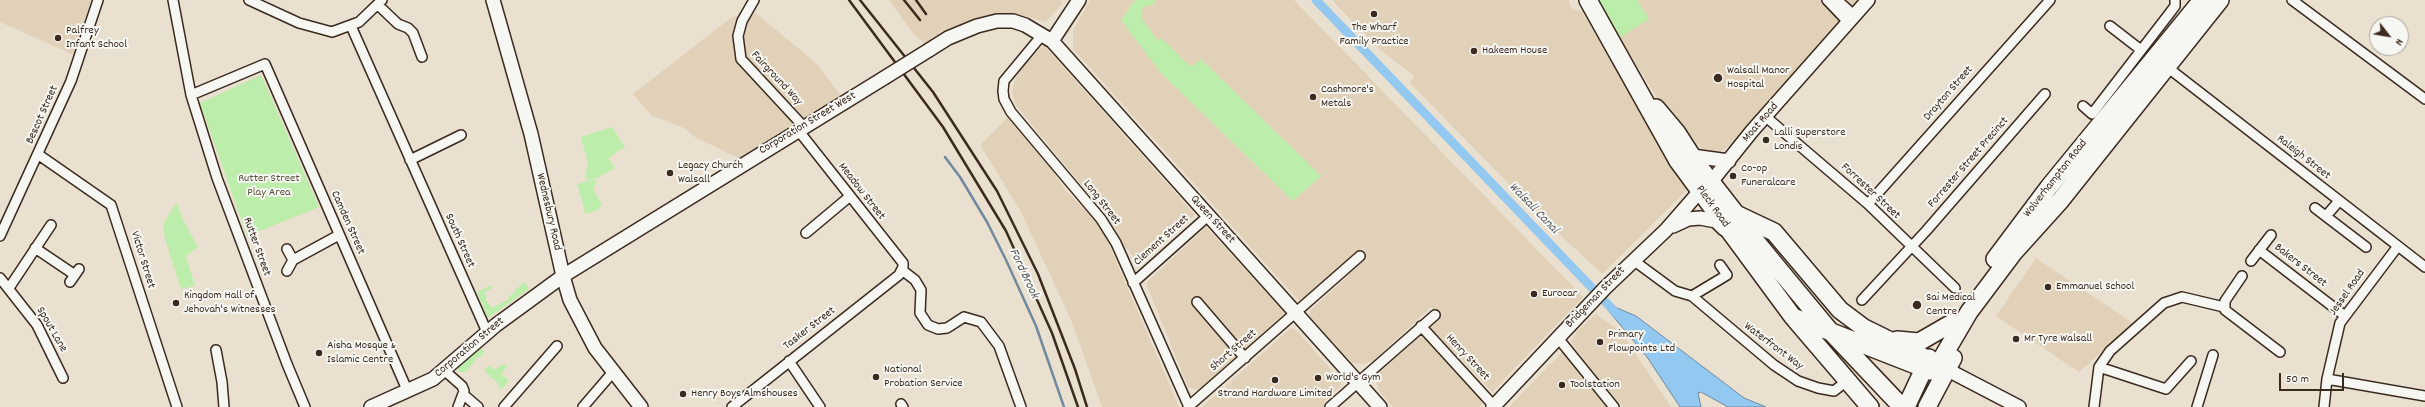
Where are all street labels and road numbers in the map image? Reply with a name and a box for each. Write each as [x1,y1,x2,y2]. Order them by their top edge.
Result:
street label: Fairground Way [747,49,805,109]
street label: Drayton Street [1921,63,1977,125]
street label: Bescot Street [24,84,62,146]
street label: Corporation Street West [757,89,859,159]
street label: Moat Road [1740,100,1782,146]
street label: Forrester Street Precinct [1926,115,2012,211]
street label: Raleigh Street [2273,132,2333,184]
street label: Wolverhampton Road [2021,137,2091,221]
street label: Meadow Street [834,161,888,223]
street label: Forrester Street [1837,161,1903,223]
street label: Wednesbury Road [532,172,564,252]
street label: Long Street [1079,178,1123,228]
street label: Pleck Road [1692,183,1732,231]
street label: Camden Street [327,189,367,257]
street label: Queen Street [1187,193,1237,247]
street label: South Street [441,212,477,270]
street label: Clement Street [1131,212,1193,270]
street label: Rutter Street [239,216,273,278]
street label: Victor Street [127,230,157,290]
street label: Bakers Street [2271,241,2329,291]
street label: Bridgeman Street [1563,264,1629,332]
street label: Jessel Road [2327,267,2369,319]
street label: Tasker Street [781,304,839,354]
street label: Spout Lane [32,305,70,355]
street label: Corporation Street [432,315,508,381]
street label: Waterfront Way [1740,320,1806,374]
street label: Short Street [1208,327,1260,375]
street label: Henry Street [1442,332,1492,384]

